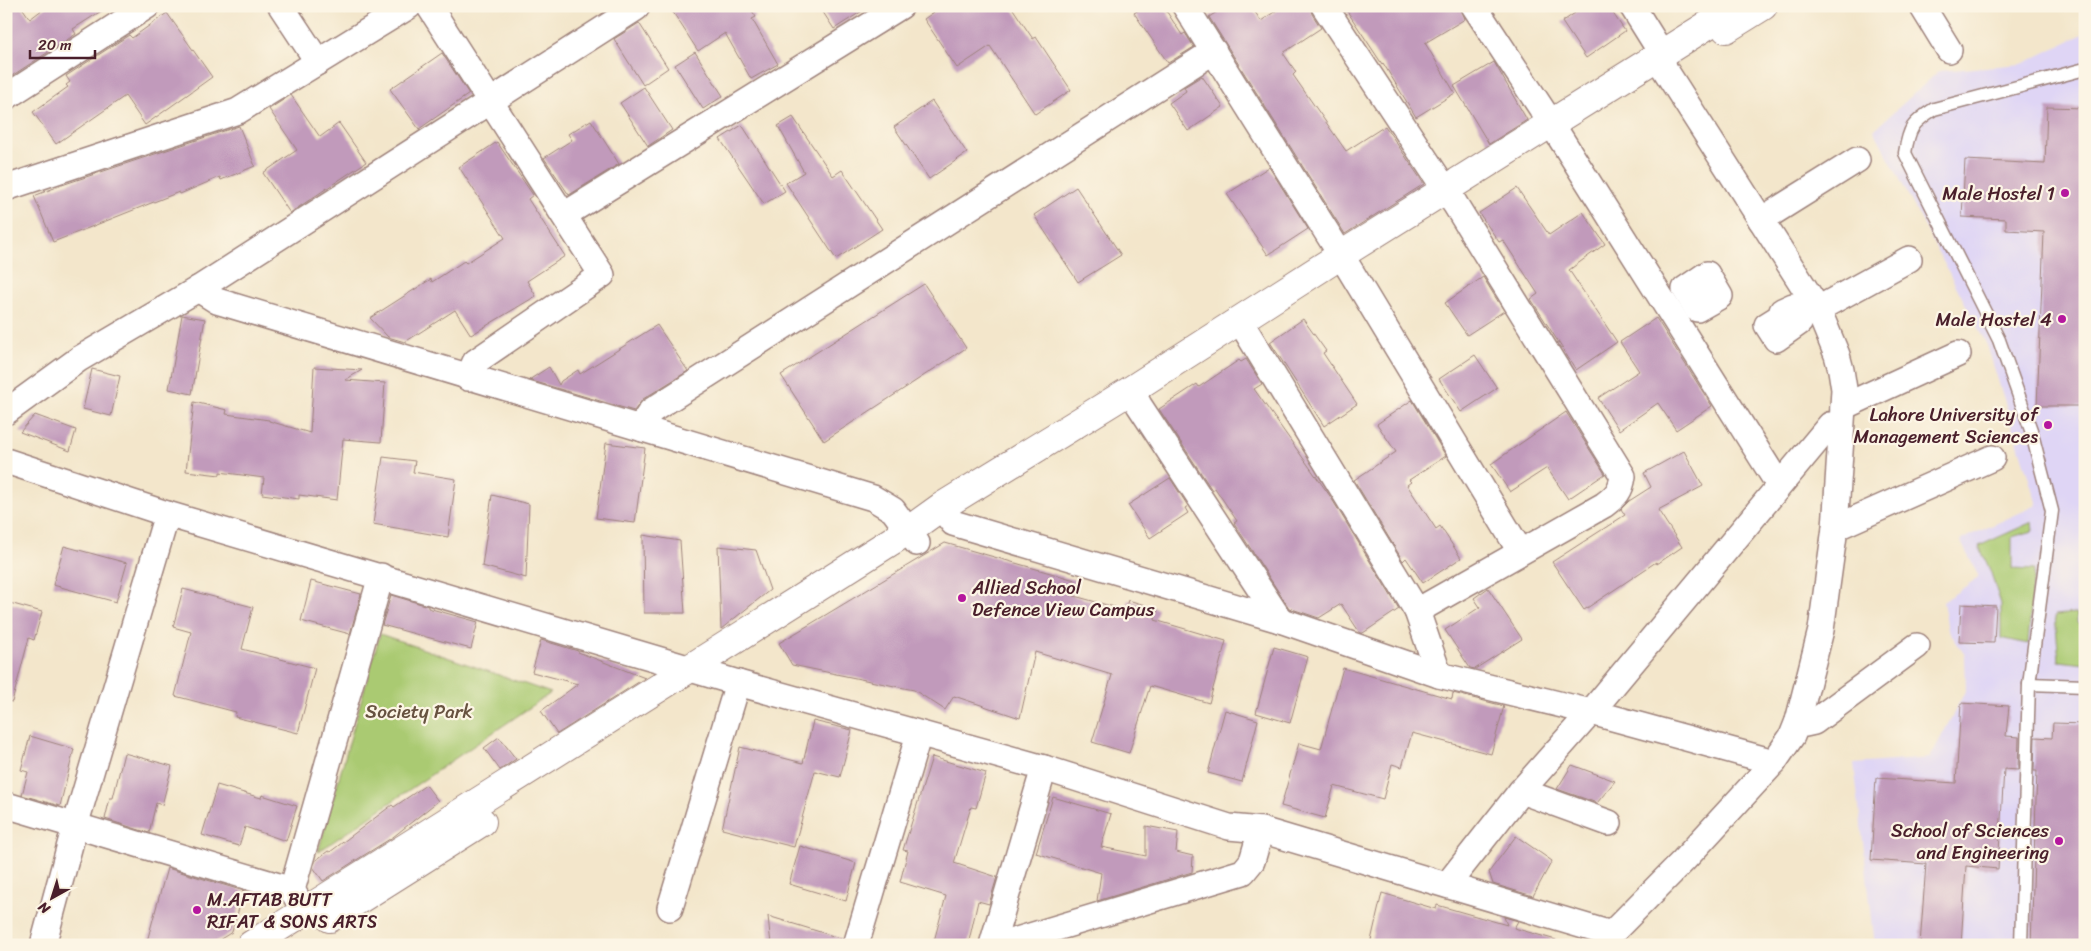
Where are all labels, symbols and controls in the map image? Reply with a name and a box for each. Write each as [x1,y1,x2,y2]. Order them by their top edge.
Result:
scale bar [30,28,95,60]
text: 20 m [38,32,72,58]
place label: Male Hostel 1 [1942,177,2055,210]
marker: Male Hostel 1 [2059,187,2071,199]
place label: Male Hostel 4 [1936,303,2052,336]
marker: Male Hostel 4 [2056,313,2068,325]
place label: Lahore University of Management Sciences [1853,398,2040,453]
marker: Lahore University of Management Sciences [2042,419,2054,431]
place label: Allied School Defence View Campus [971,571,1155,626]
marker: Allied School Defence View Campus [956,592,968,604]
park label: Society Park [365,695,473,728]
place label: School of Sciences and Engineering [1891,814,2049,869]
marker: School of Sciences and Engineering [2053,835,2065,847]
north arrow [28,874,78,924]
place label: M.AFTAB BUTT RIFAT & SONS ARTS [207,883,377,938]
text: N [32,895,57,921]
marker: M.AFTAB BUTT RIFAT & SONS ARTS [191,904,203,916]

